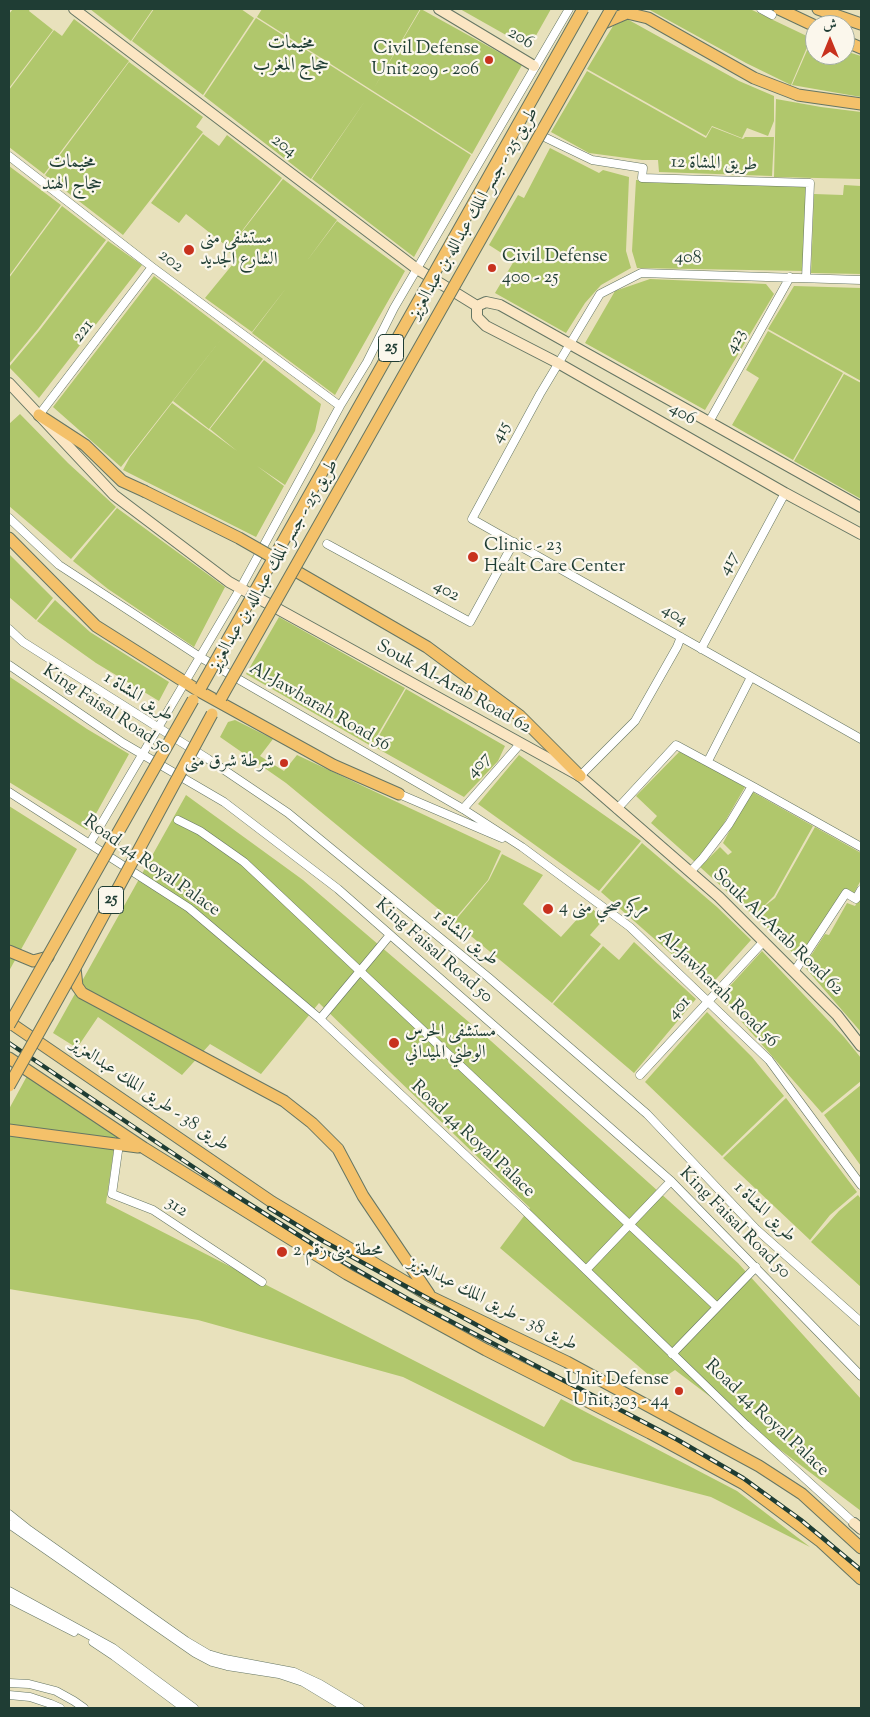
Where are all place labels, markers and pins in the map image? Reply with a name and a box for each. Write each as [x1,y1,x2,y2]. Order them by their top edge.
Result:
place label: Civil Defense Unit 209 - 206 [371,39,479,82]
marker: Civil Defense Unit 209 - 206 [483,54,495,66]
place label: مستشفى منى الشارع الجديد [200,229,278,272]
marker: مستشفى منى الشارع الجديد [182,243,196,257]
place label: Civil Defense 400 - 25 [502,247,608,290]
marker: Civil Defense 400 - 25 [486,262,498,274]
place label: Clinic - 23 Healt Care Center [484,536,625,578]
marker: Clinic - 23 Healt Care Center [466,550,480,564]
place label: شرطة شرق منى [185,752,274,774]
marker: شرطة شرق منى [278,757,290,769]
place label: مركز صحي منى 4 [559,898,649,920]
marker: مركز صحي منى 4 [541,902,555,916]
place label: مستشفى الحرس الوطني الميداني [405,1022,496,1064]
marker: مستشفى الحرس الوطني الميداني [387,1036,401,1050]
place label: محطة منى رقم 2 [293,1241,383,1263]
marker: محطة منى رقم 2 [275,1245,289,1259]
place label: Unit Defense Unit 303 - 44 [566,1370,669,1412]
marker: Unit Defense Unit 303 - 44 [673,1385,685,1397]

